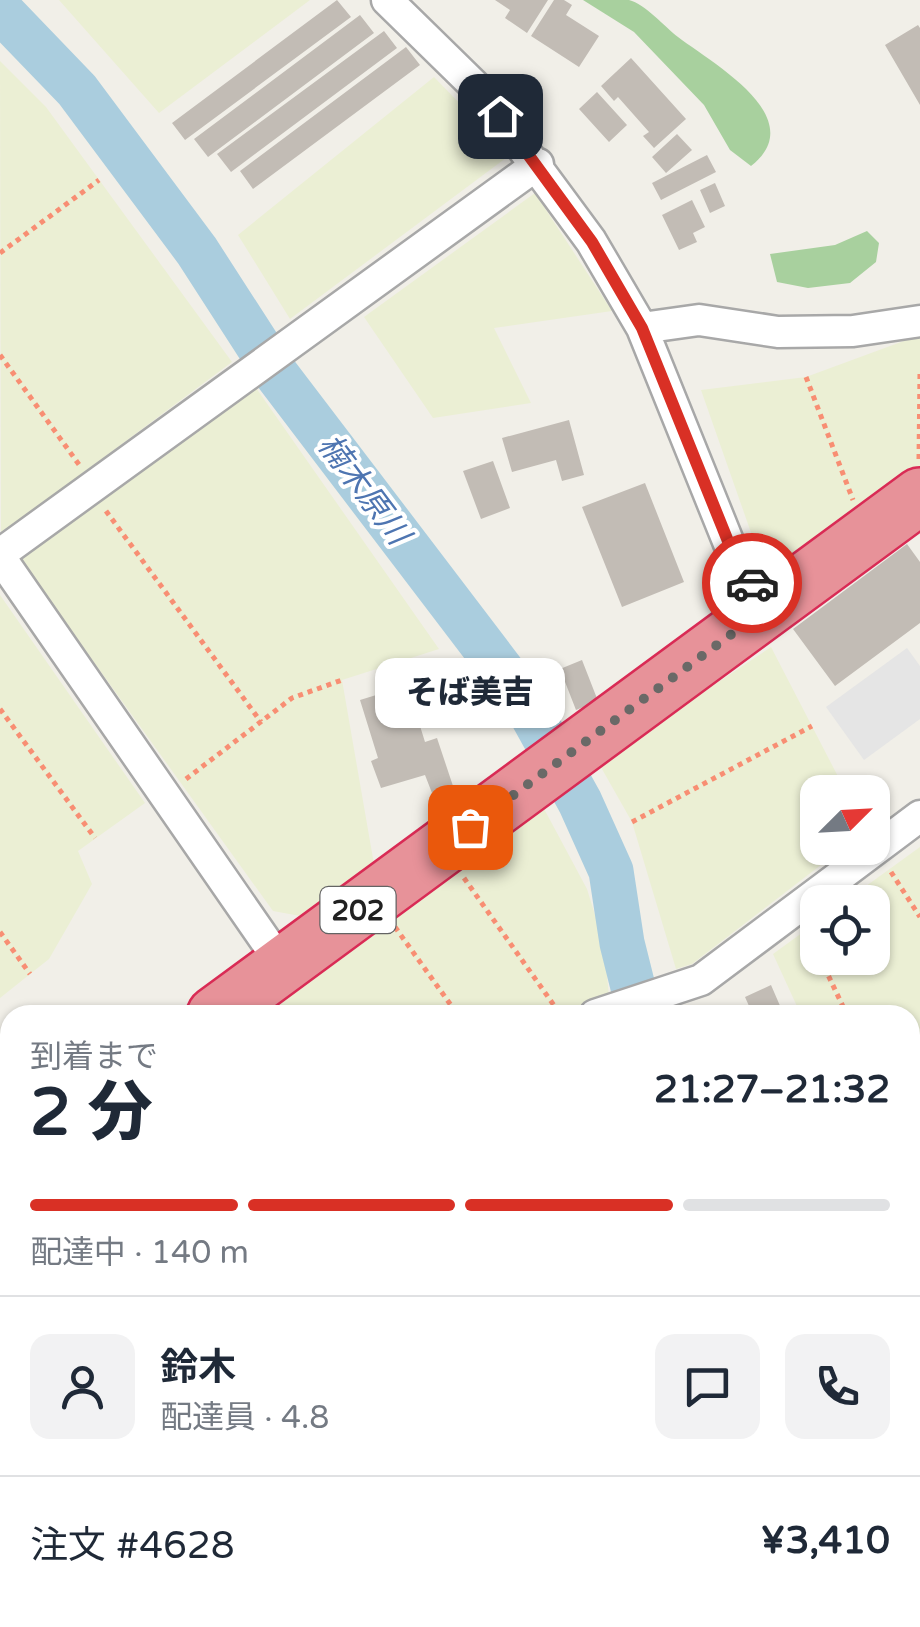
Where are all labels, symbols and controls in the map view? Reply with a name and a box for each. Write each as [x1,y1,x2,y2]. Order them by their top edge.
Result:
pin [458,74,543,159]
icon: home [473,89,528,144]
water label: 楠木原川 [310,427,419,555]
courier [702,533,802,633]
icon: car [725,556,780,611]
callout: そば美吉 [375,657,565,727]
text: そば美吉 [406,674,534,712]
north arrow [800,775,890,865]
map controls [800,775,890,975]
pin [428,785,513,870]
icon: bag [443,800,498,855]
button: locate [800,885,890,975]
road number: 202 [320,887,396,933]
text: 到着まで [30,1038,158,1076]
text: 21:27–21:32 [654,1067,890,1113]
text: 2 分 [30,1074,153,1153]
text: 配達中 · 140 m [30,1234,249,1272]
button: person [30,1334,135,1439]
button: chat [655,1334,760,1439]
button: phone [785,1334,890,1439]
text: 鈴木 [160,1345,236,1391]
text: 配達員 · 4.8 [160,1399,329,1437]
text: ¥3,410 [760,1518,890,1564]
text: 注文 #4628 [30,1523,235,1569]

